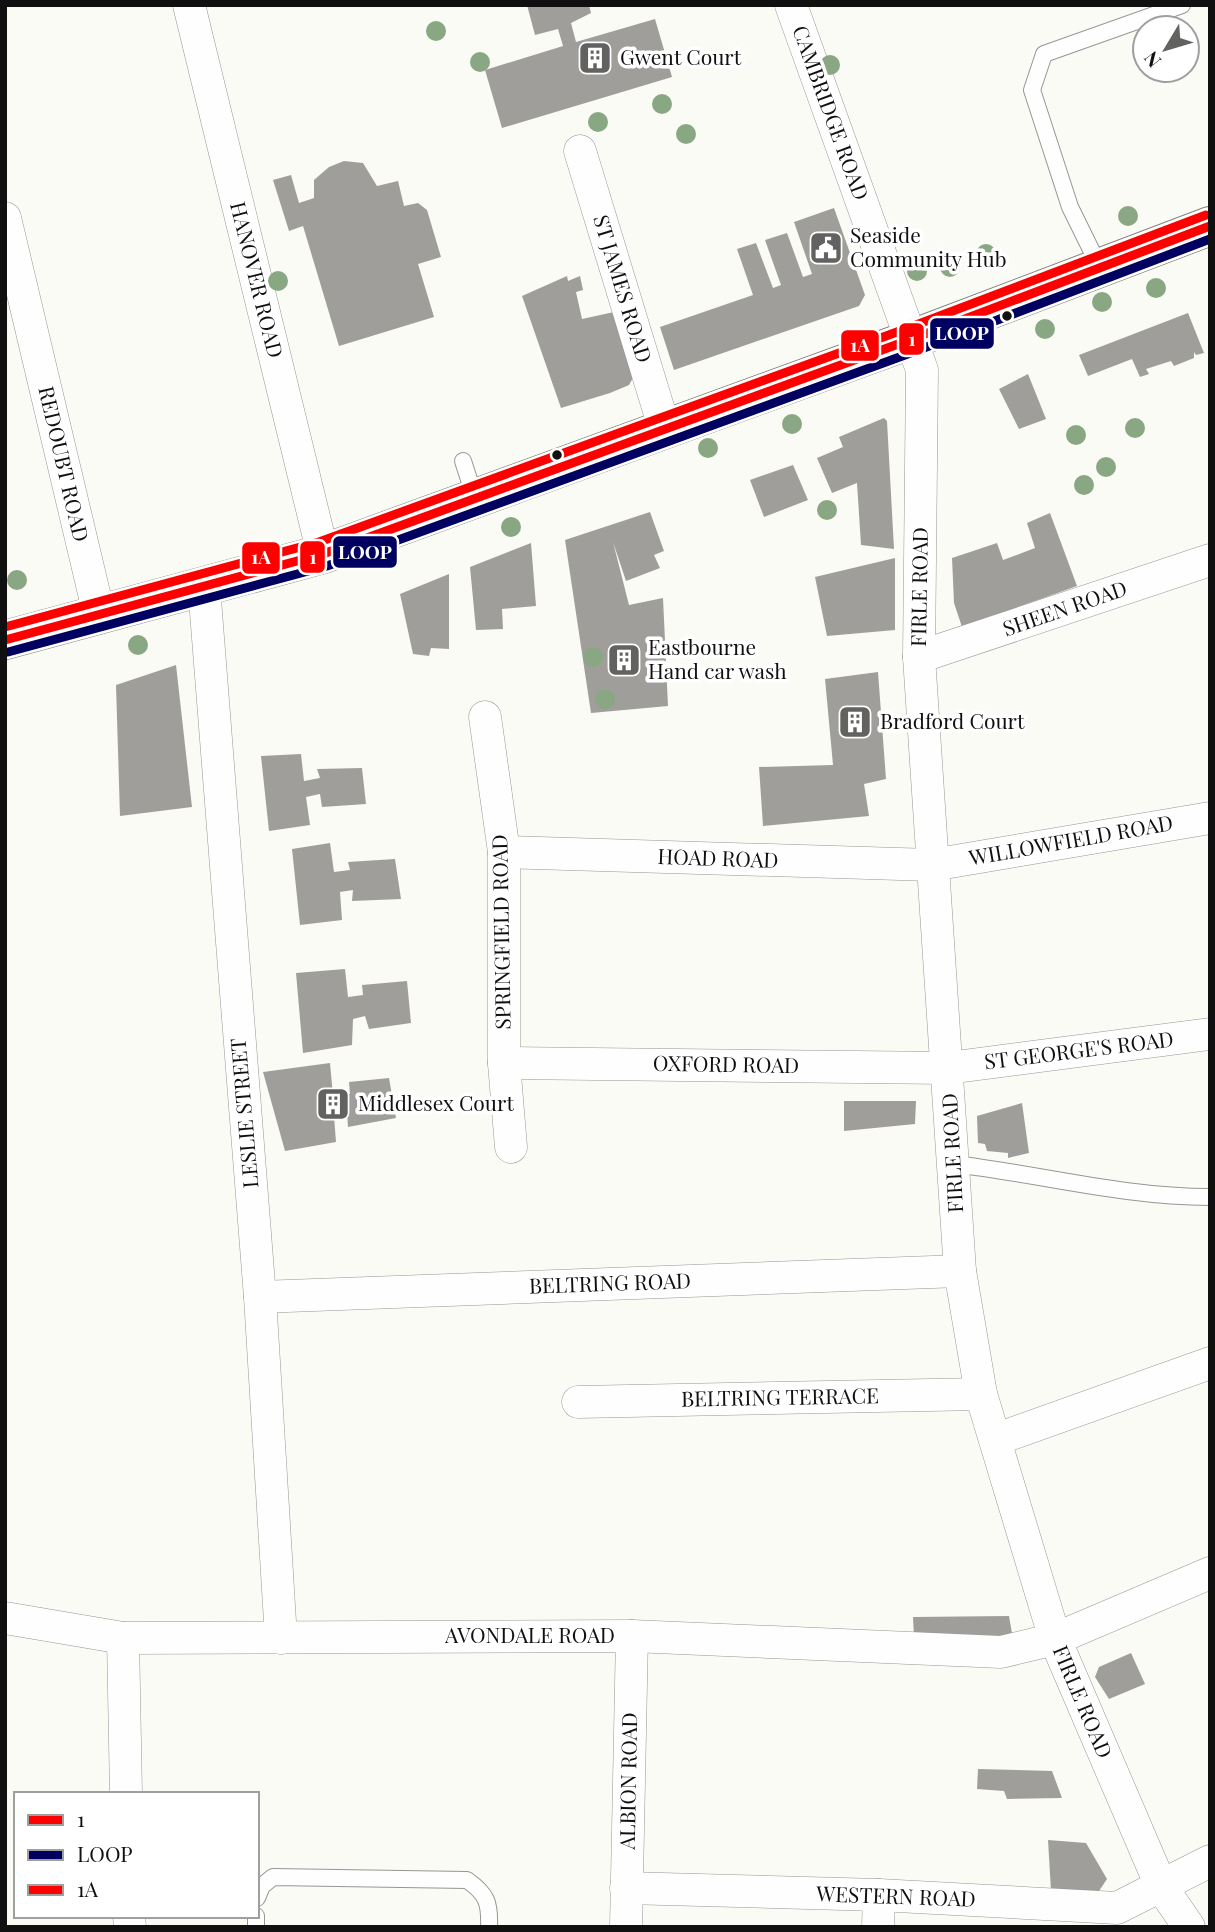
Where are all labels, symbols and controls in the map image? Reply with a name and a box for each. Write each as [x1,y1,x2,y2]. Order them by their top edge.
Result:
north arrow [1131,14,1201,84]
street label: CAMBRIDGE ROAD [787,21,877,204]
building icon: Gwent Court [576,39,614,77]
place label: Gwent Court [620,42,742,70]
text: N [1137,46,1166,73]
street label: HANOVER ROAD [225,198,291,361]
street label: ST JAMES ROAD [588,211,660,366]
place label: Seaside Community Hub [850,220,1007,272]
public building icon: Seaside Community Hub [807,229,845,267]
unlabelled marker [1000,309,1014,323]
line badge: LOOP [929,317,995,350]
text: LOOP [935,319,989,345]
line badge: 1 [898,322,925,356]
text: 1 [908,325,916,351]
line badge: 1A [840,329,880,362]
text: 1A [850,331,870,357]
street label: REDOUBT ROAD [33,383,96,544]
unlabelled marker [550,448,564,462]
street label: FIRLE ROAD [903,527,933,647]
line badge: LOOP [332,535,398,569]
text: LOOP [338,538,392,564]
line badge: 1 [299,540,326,574]
line badge: 1A [241,541,281,575]
text: 1A [251,543,271,569]
text: 1 [309,543,317,569]
street label: SHEEN ROAD [998,573,1130,641]
place label: Eastbourne Hand car wash [648,632,787,684]
building icon: Eastbourne Hand car wash [605,641,643,679]
building icon: Bradford Court [836,703,874,741]
place label: Bradford Court [880,706,1025,734]
street label: WILLOWFIELD ROAD [966,807,1175,871]
street label: SPRINGFIELD ROAD [484,834,516,1030]
street label: HOAD ROAD [657,841,779,873]
street label: ST GEORGE'S ROAD [982,1024,1175,1075]
street label: LESLIE STREET [222,1037,264,1189]
street label: OXFORD ROAD [653,1048,799,1078]
building icon: Middlesex Court [314,1085,352,1123]
place label: Middlesex Court [358,1088,514,1116]
street label: FIRLE ROAD [934,1093,968,1214]
street label: BELTRING ROAD [529,1265,691,1299]
street label: BELTRING TERRACE [681,1380,879,1412]
street label: AVONDALE ROAD [444,1620,615,1648]
street label: FIRLE ROAD [1048,1641,1120,1762]
street label: ALBION ROAD [612,1712,642,1851]
legend [14,1792,259,1918]
text: 1 [77,1804,85,1832]
text: LOOP [77,1839,133,1867]
text: 1A [77,1874,99,1902]
street label: WESTERN ROAD [815,1878,976,1912]

